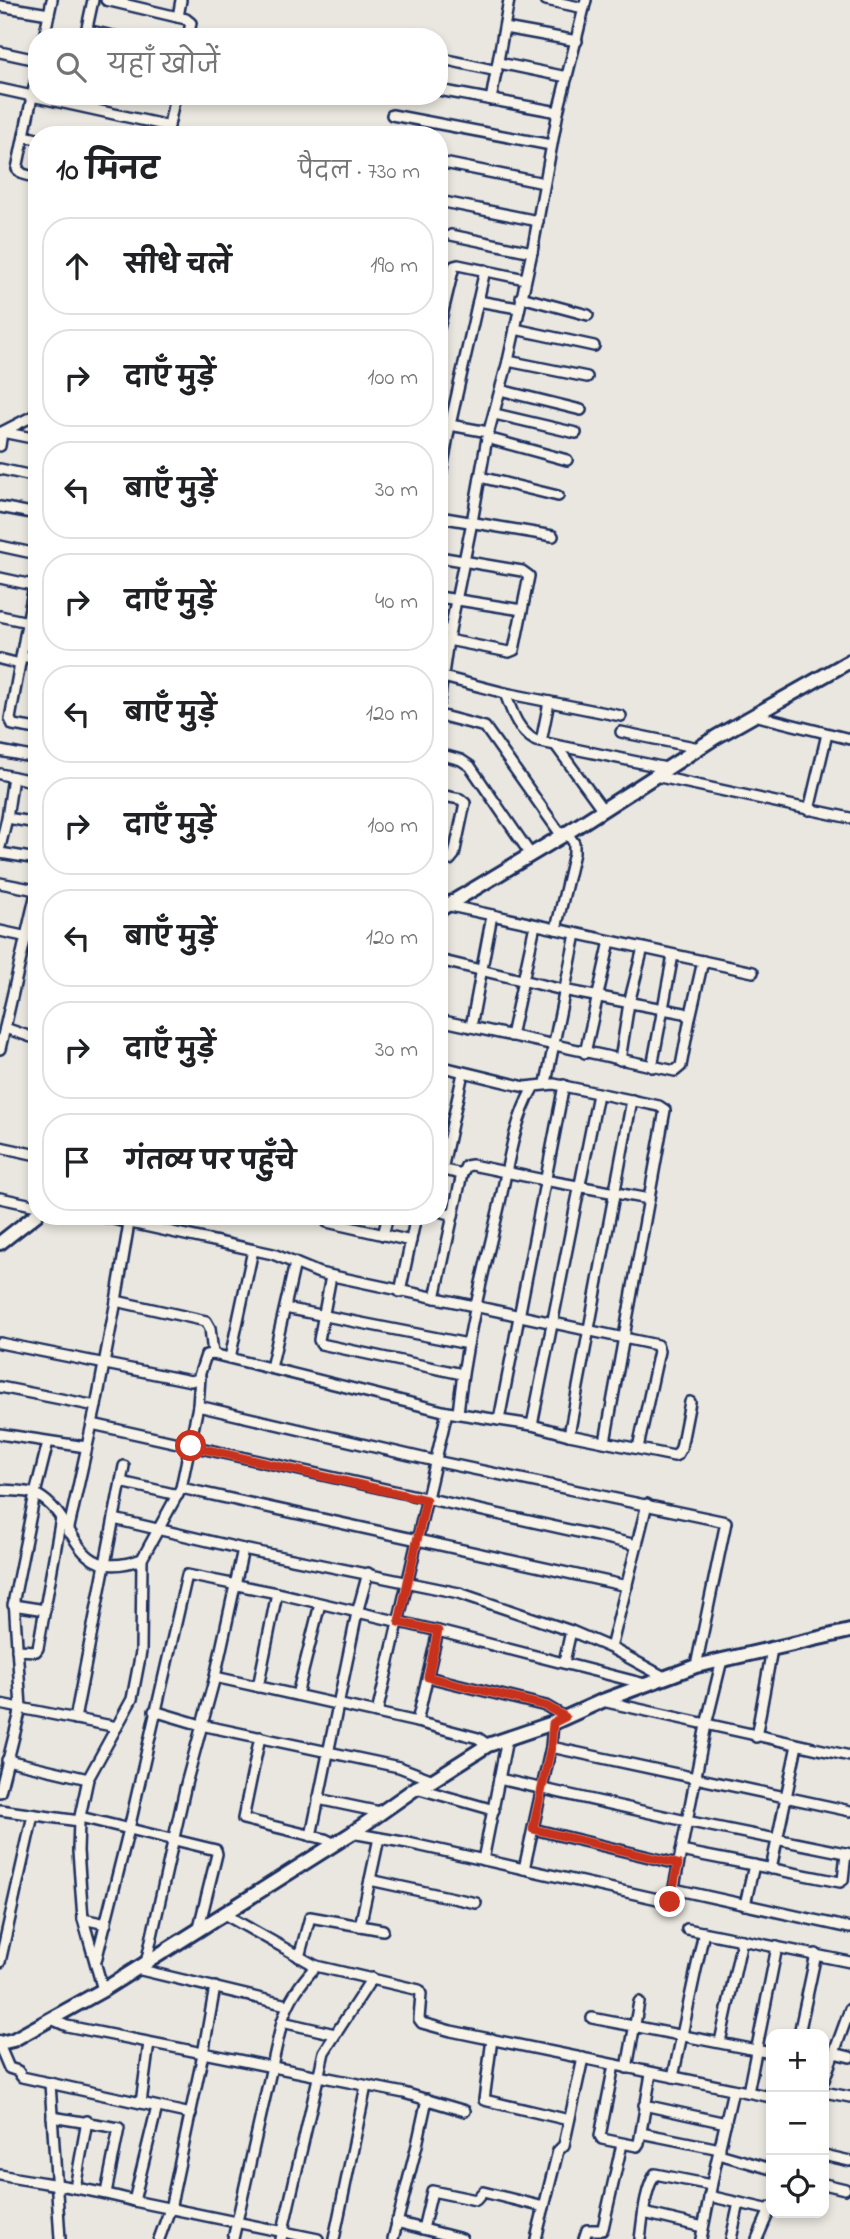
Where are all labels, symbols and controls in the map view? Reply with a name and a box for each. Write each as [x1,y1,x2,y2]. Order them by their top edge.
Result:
search box [28,28,448,105]
icon: search [52,48,90,86]
text: यहाँ खोजें [108,48,220,86]
text: 10 मिनट [56,150,159,194]
text: पैदल · 730 m [298,156,420,189]
icon: ahead [58,247,96,285]
text: सीधे चलें [125,248,231,286]
text: 190 m [370,250,418,283]
icon: right [58,359,96,397]
text: दाएँ मुड़ें [125,360,215,398]
text: 100 m [367,362,418,395]
icon: left [58,471,96,509]
text: बाएँ मुड़ें [125,472,216,510]
text: 30 m [375,474,418,507]
icon: right [58,583,96,621]
text: दाएँ मुड़ें [125,584,215,622]
text: 40 m [375,586,418,619]
icon: left [58,695,96,733]
text: बाएँ मुड़ें [125,696,216,734]
text: 120 m [366,698,418,731]
icon: right [58,807,96,845]
text: दाएँ मुड़ें [125,808,215,846]
text: 100 m [367,810,418,843]
icon: left [58,919,96,957]
text: बाएँ मुड़ें [125,920,216,958]
text: 120 m [366,922,418,955]
icon: right [58,1031,96,1069]
text: दाएँ मुड़ें [125,1032,215,1070]
text: 30 m [375,1034,418,1067]
icon: arrive [58,1143,96,1181]
text: गंतव्य पर पहुँचे [125,1144,296,1182]
route start [175,1430,206,1461]
route end [654,1886,685,1917]
map controls [766,2029,829,2218]
button: + [766,2029,829,2092]
button: − [766,2092,829,2155]
button: locate [766,2155,829,2218]

